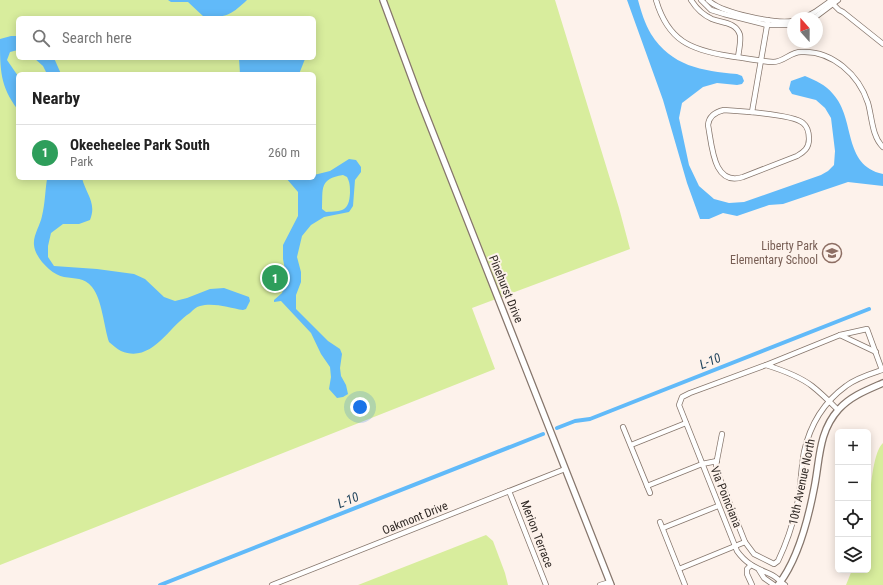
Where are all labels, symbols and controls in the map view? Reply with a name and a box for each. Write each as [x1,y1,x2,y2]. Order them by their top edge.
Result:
north arrow [787,12,823,48]
search box [16,16,316,60]
icon: search [30,27,52,49]
text: Search here [62,29,132,47]
text: Nearby [32,88,80,108]
text: Okeeheelee Park South [70,136,210,154]
text: 1 [42,145,48,160]
text: 260 m [268,145,300,160]
text: Park [70,154,93,169]
place label: Liberty Park Elementary School [730,239,819,267]
school or university icon: Liberty Park Elementary School [821,242,843,264]
street label: Pinehurst Drive [486,253,526,325]
pin: 1 [262,263,288,293]
water label: L-10 [697,350,723,372]
your location [350,397,370,417]
map controls [835,429,871,573]
button: + [835,429,871,465]
street label: 10th Avenue North [786,437,818,527]
street label: Via Poinciana [707,464,745,530]
button: − [835,465,871,501]
water label: L-10 [335,489,361,511]
street label: Oakmont Drive [380,498,450,538]
street label: Merion Terrace [518,498,556,570]
button: locate [835,501,871,537]
button: layers [835,537,871,573]

